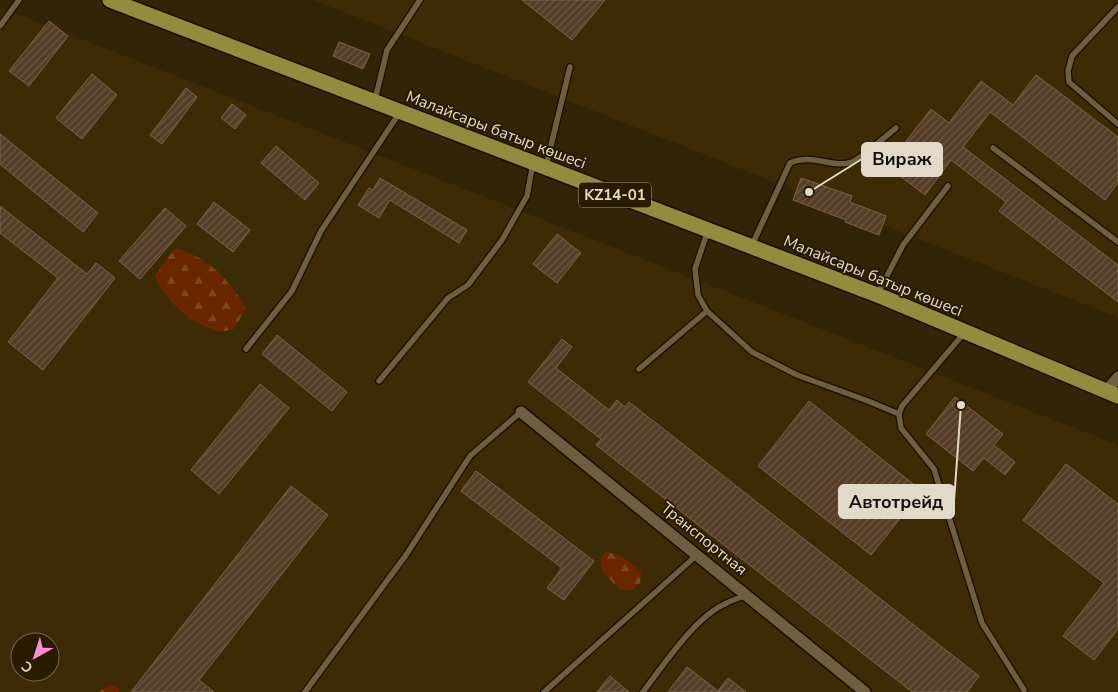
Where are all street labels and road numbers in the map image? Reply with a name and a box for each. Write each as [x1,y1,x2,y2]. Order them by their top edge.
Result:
street label: Малайсары батыр көшесі [403,85,589,175]
road number: KZ14-01 [579,182,651,208]
street label: Малайсары батыр көшесі [780,230,966,322]
street label: Транспортная [656,497,752,581]

